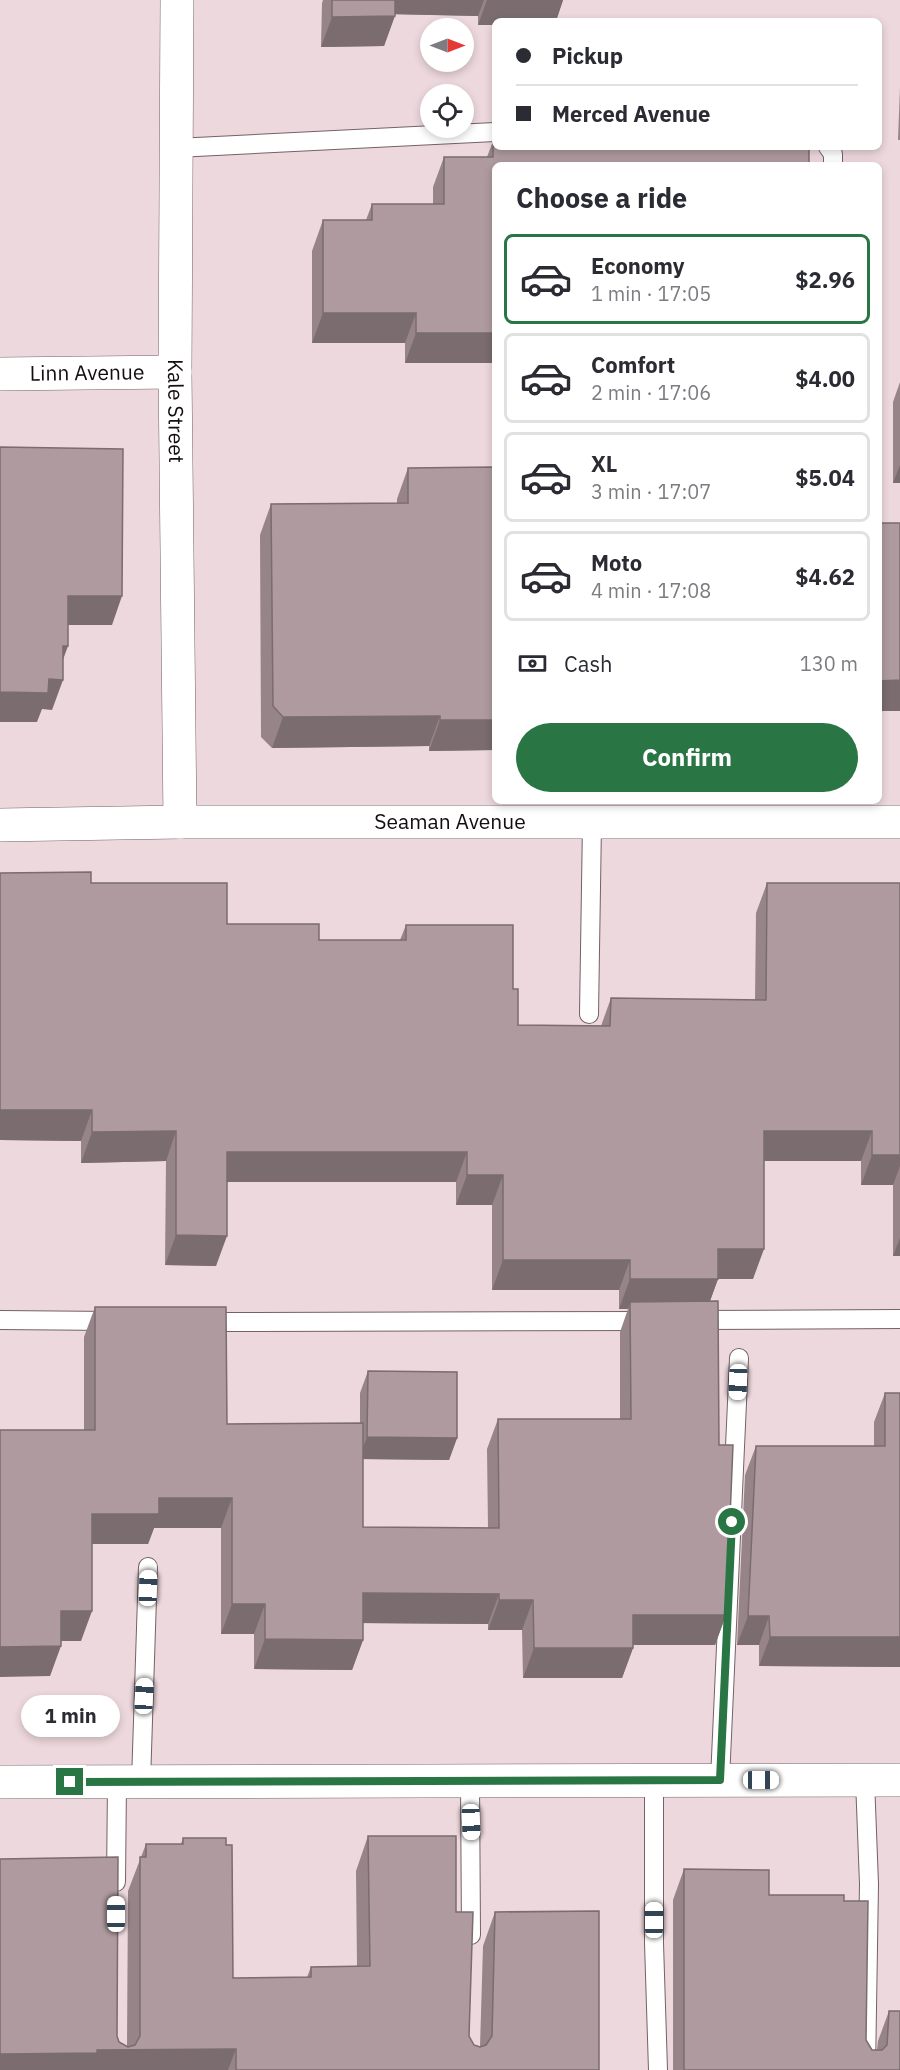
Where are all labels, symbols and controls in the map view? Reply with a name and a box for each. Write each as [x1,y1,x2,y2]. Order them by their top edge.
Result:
north arrow [420,18,474,72]
map controls [420,18,474,138]
text: Pickup [552,41,623,70]
button: locate [420,84,474,138]
text: Merced Avenue [552,99,710,128]
text: Choose a ride [516,180,687,215]
text: Economy [591,251,685,280]
icon: car [519,252,573,306]
text: $2.96 [795,265,855,294]
text: 1 min · 17:05 [591,280,711,307]
text: Comfort [591,350,675,379]
icon: car [519,351,573,405]
street label: Linn Avenue [29,357,145,387]
street label: Kale Street [162,359,191,463]
text: $4.00 [795,364,855,393]
text: 2 min · 17:06 [591,379,711,406]
text: XL [591,449,617,478]
icon: car [519,450,573,504]
text: $5.04 [795,463,855,492]
text: 3 min · 17:07 [591,478,711,505]
text: Moto [591,548,642,577]
icon: car [519,549,573,603]
text: $4.62 [795,562,855,591]
text: 4 min · 17:08 [591,577,711,604]
icon: cash [516,647,549,680]
text: Cash [564,649,613,678]
text: 130 m [800,650,858,677]
button: Confirm [516,723,858,792]
street label: Seaman Avenue [374,807,526,835]
car [728,1364,748,1400]
route start [718,1508,745,1535]
car [138,1570,158,1606]
car [134,1678,154,1714]
callout: 1 min [20,1695,119,1737]
text: 1 min [44,1702,97,1729]
route end [56,1768,83,1795]
car [743,1771,779,1789]
car [461,1804,481,1840]
car [107,1896,125,1932]
car [645,1902,663,1938]

